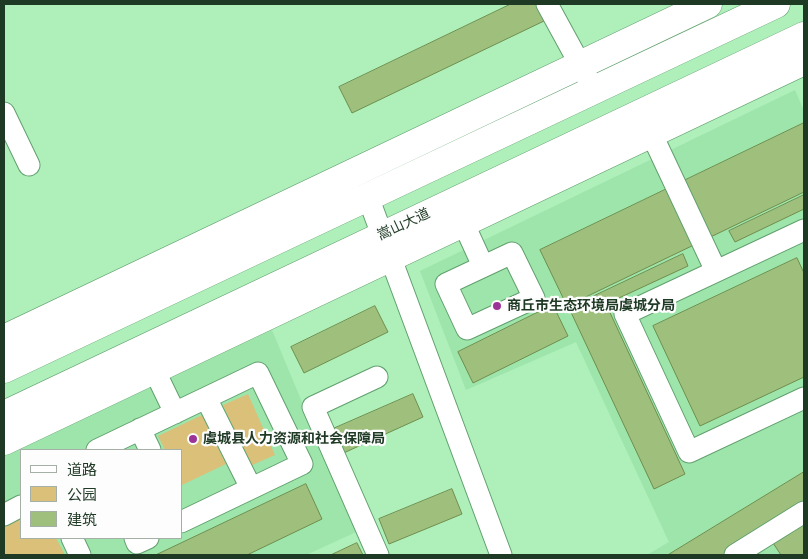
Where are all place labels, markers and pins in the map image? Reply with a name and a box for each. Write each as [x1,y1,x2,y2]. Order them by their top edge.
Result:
place label: 商丘市生态环境局虞城分局 [507,298,675,314]
marker: 商丘市生态环境局虞城分局 [491,300,503,312]
place label: 虞城县人力资源和社会保障局 [203,431,385,447]
marker: 虞城县人力资源和社会保障局 [187,433,199,445]

